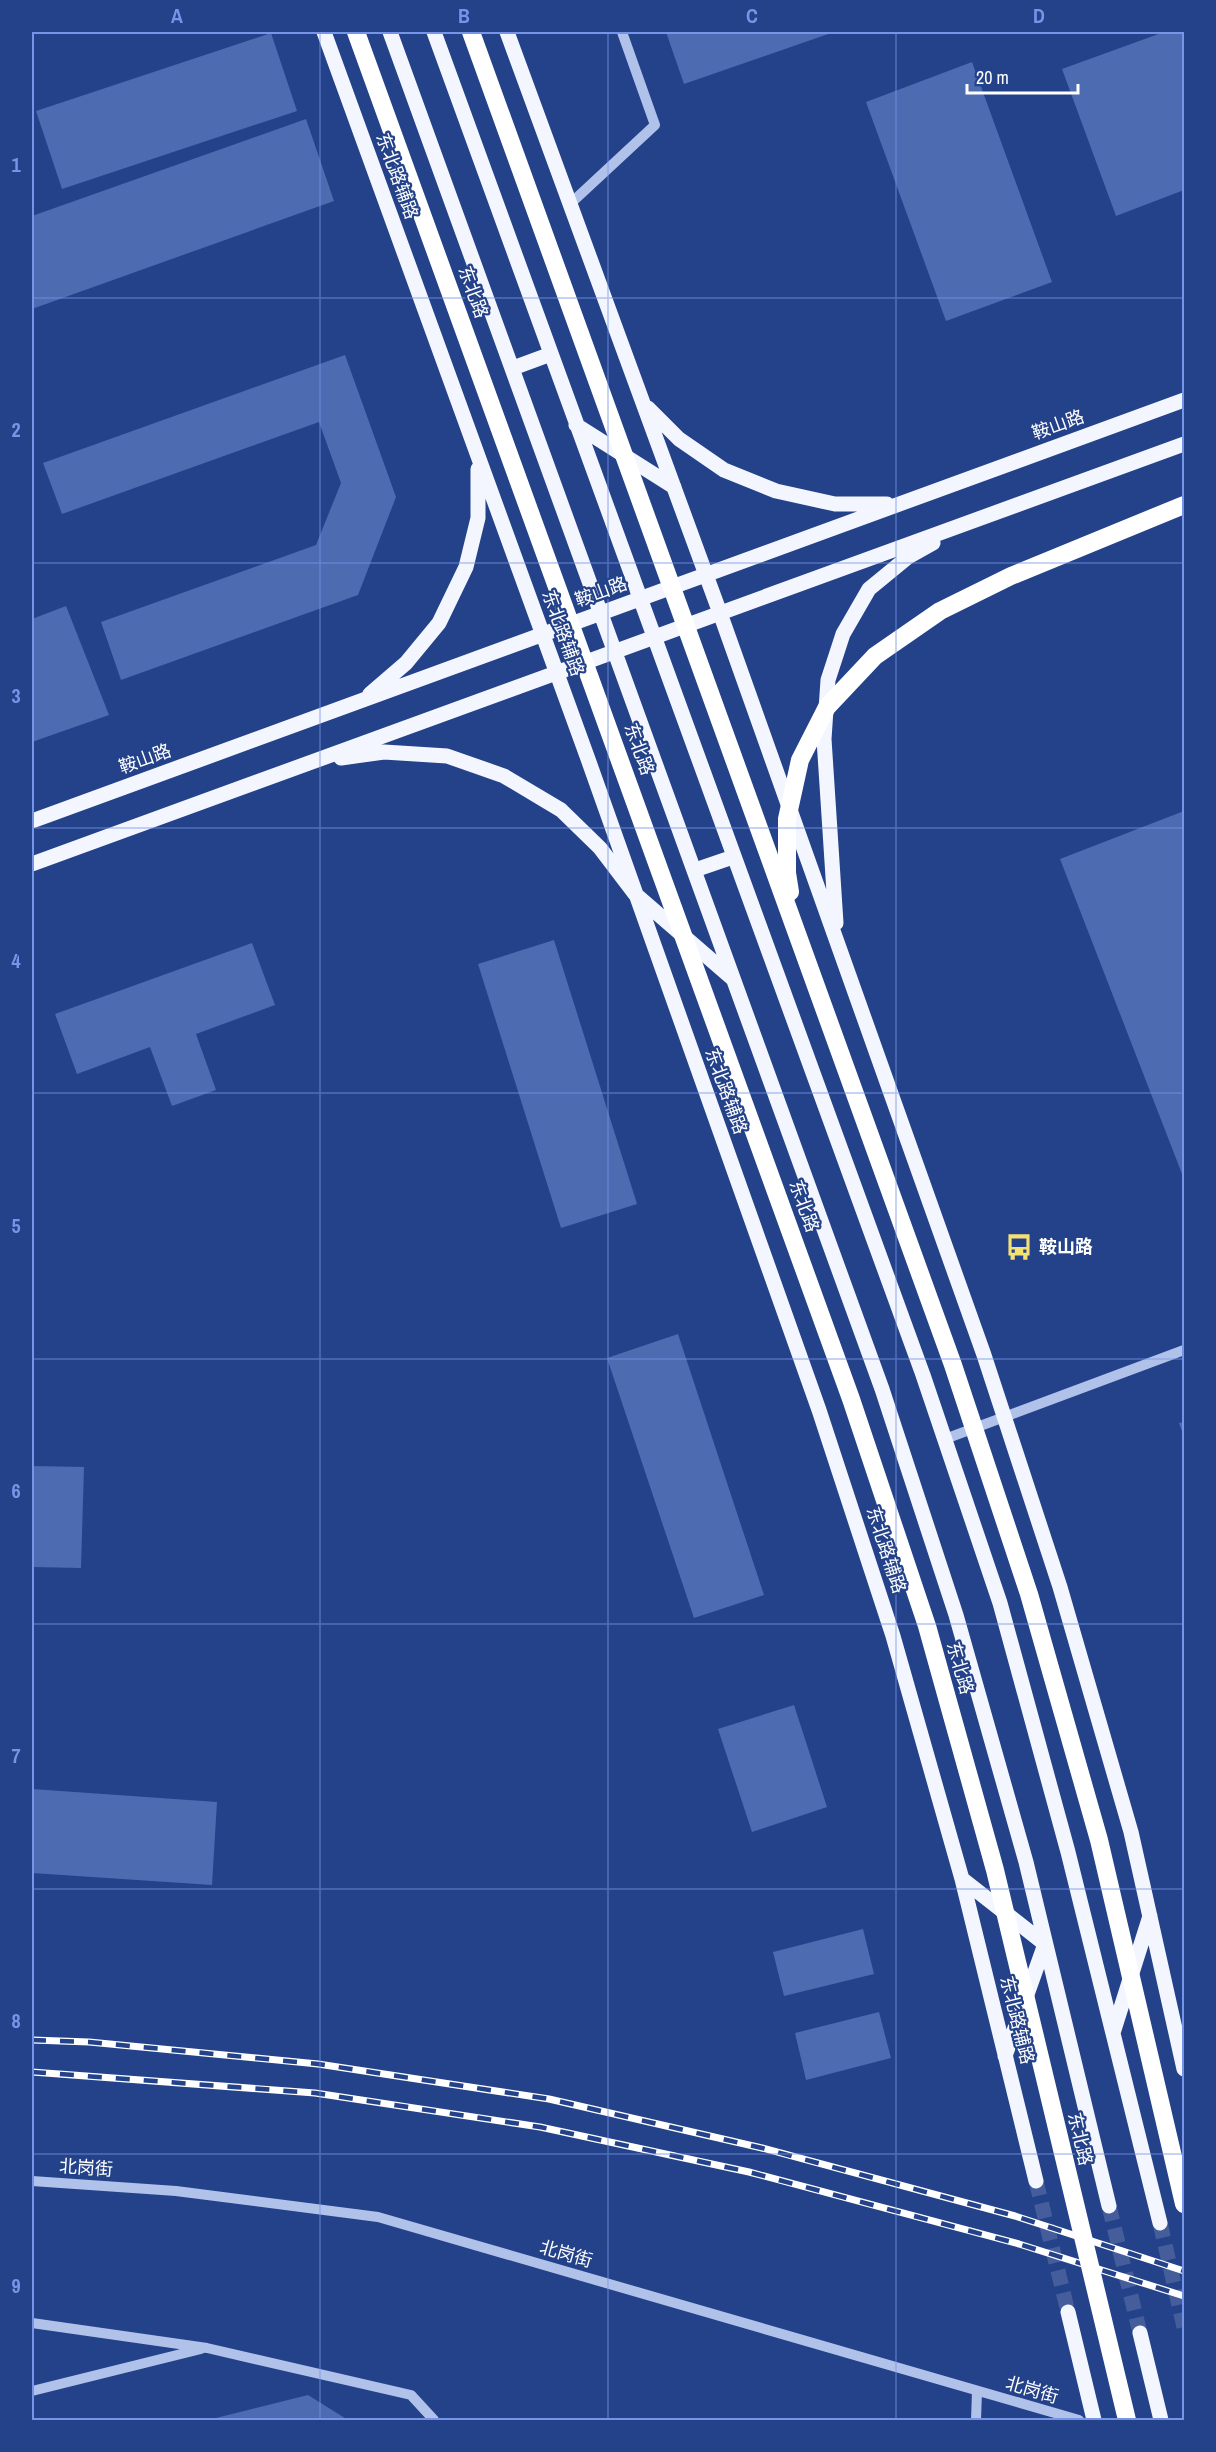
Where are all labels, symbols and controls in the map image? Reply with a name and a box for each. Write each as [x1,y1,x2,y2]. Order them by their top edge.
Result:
text: A [171,2,183,29]
text: B [458,2,470,29]
text: C [746,2,758,29]
text: D [1033,2,1045,29]
scale bar [967,57,1078,95]
text: 20 m [976,65,1009,90]
street label: 东北路辅路 [370,129,425,222]
text: 1 [11,151,21,178]
street label: 东北路 [452,262,494,321]
street label: 鞍山路 [1028,404,1087,446]
text: 2 [11,416,21,443]
street label: 鞍山路 [571,571,630,613]
street label: 东北路辅路 [536,586,591,679]
text: 3 [11,682,21,709]
street label: 东北路 [618,719,660,778]
street label: 鞍山路 [115,738,174,780]
text: 4 [11,947,21,974]
street label: 东北路辅路 [699,1044,754,1137]
street label: 东北路 [783,1176,825,1235]
text: 5 [11,1212,21,1239]
bus stop icon: 鞍山路 [1004,1232,1034,1262]
place label: 鞍山路 [1039,1234,1093,1259]
text: 6 [11,1477,21,1504]
street label: 东北路辅路 [861,1503,912,1597]
street label: 东北路 [941,1638,980,1697]
text: 7 [11,1742,21,1769]
street label: 东北路辅路 [994,1973,1041,2067]
text: 8 [11,2007,21,2034]
street label: 东北路 [1062,2110,1099,2168]
street label: 北岗街 [58,2153,114,2182]
street label: 北岗街 [537,2234,596,2273]
text: 9 [11,2272,21,2299]
street label: 北岗街 [1003,2370,1062,2409]

